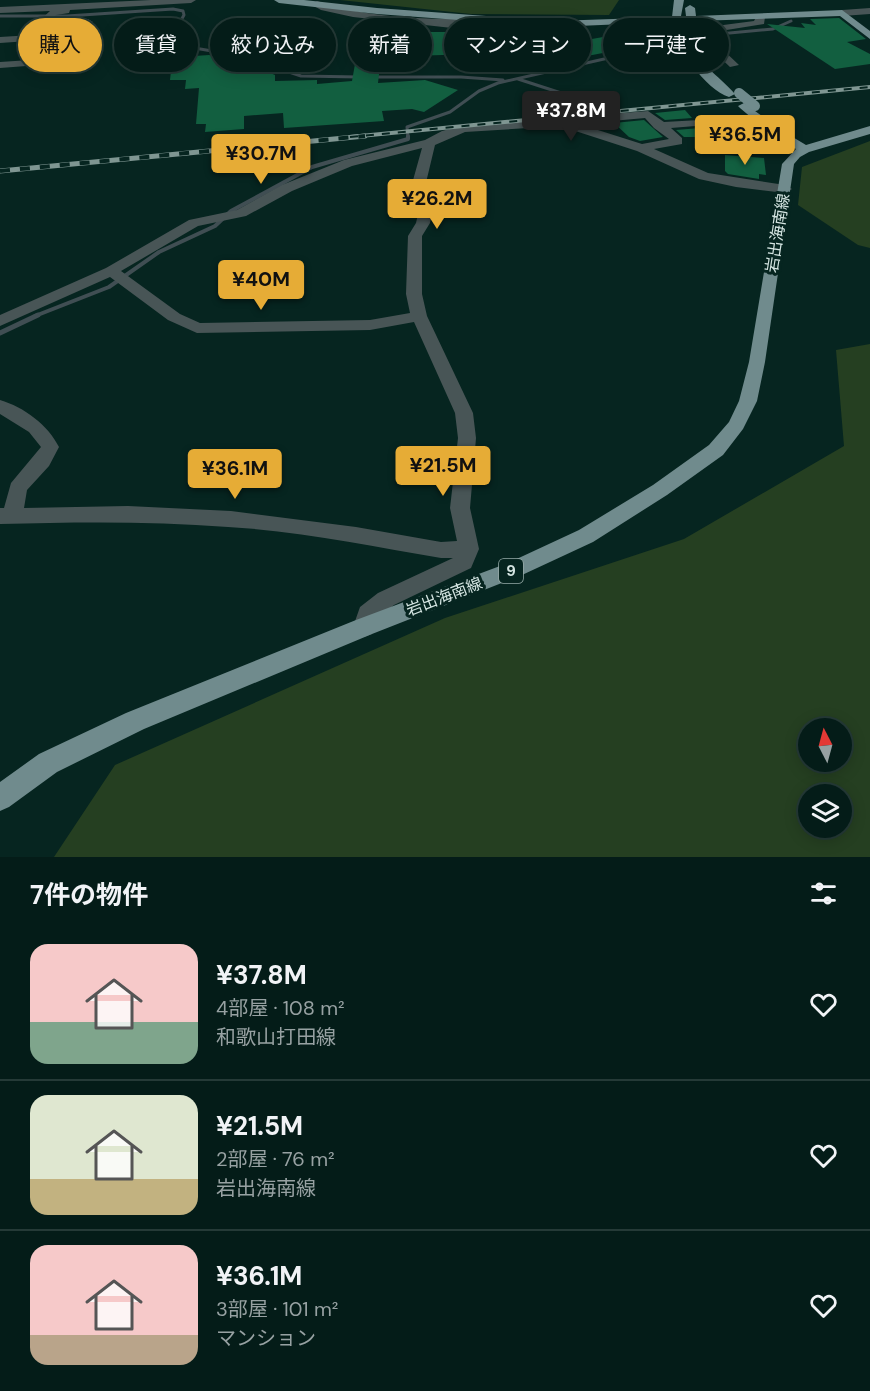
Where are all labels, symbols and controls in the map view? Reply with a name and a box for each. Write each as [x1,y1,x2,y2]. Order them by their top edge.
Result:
chip: 購入 [18,18,102,72]
chip: 賃貸 [114,18,198,72]
chip: 絞り込み [210,18,336,72]
chip: 新着 [348,18,432,72]
chip: マンション [444,18,591,72]
chip: 一戸建て [603,18,729,72]
pin: ¥37.8M [522,91,620,142]
text: ¥37.8M [536,97,606,123]
pin: ¥36.5M [696,115,794,166]
text: ¥36.5M [709,121,781,147]
pin: ¥30.7M [212,134,310,185]
text: ¥30.7M [225,140,297,166]
pin: ¥26.2M [388,179,486,230]
text: ¥26.2M [402,185,472,211]
street label: 岩出海南線 [761,192,794,274]
pin: ¥40M [225,260,297,311]
text: ¥40M [232,266,290,292]
pin: ¥21.5M [394,446,492,497]
pin: ¥36.1M [186,449,284,500]
text: ¥21.5M [409,452,477,478]
text: ¥36.1M [202,455,268,481]
road number: 9 [499,559,523,583]
street label: 岩出海南線 [403,572,485,621]
north arrow [798,718,852,772]
map controls [798,718,852,838]
button: layers [798,784,852,838]
icon: filters [807,877,840,910]
text: 7件の物件 [30,878,148,912]
text: ¥37.8M [216,958,307,992]
icon: home [78,968,150,1040]
icon: heart [807,988,840,1021]
text: 4部屋 · 108 m² [216,995,345,1021]
text: 和歌山打田線 [216,1024,336,1050]
text: ¥21.5M [216,1109,303,1143]
icon: home [78,1119,150,1191]
icon: heart [807,1139,840,1172]
text: 2部屋 · 76 m² [216,1146,335,1172]
text: 岩出海南線 [216,1175,316,1201]
text: ¥36.1M [216,1259,302,1293]
icon: home [78,1269,150,1341]
icon: heart [807,1289,840,1322]
text: 3部屋 · 101 m² [216,1296,338,1322]
text: マンション [216,1325,316,1351]

